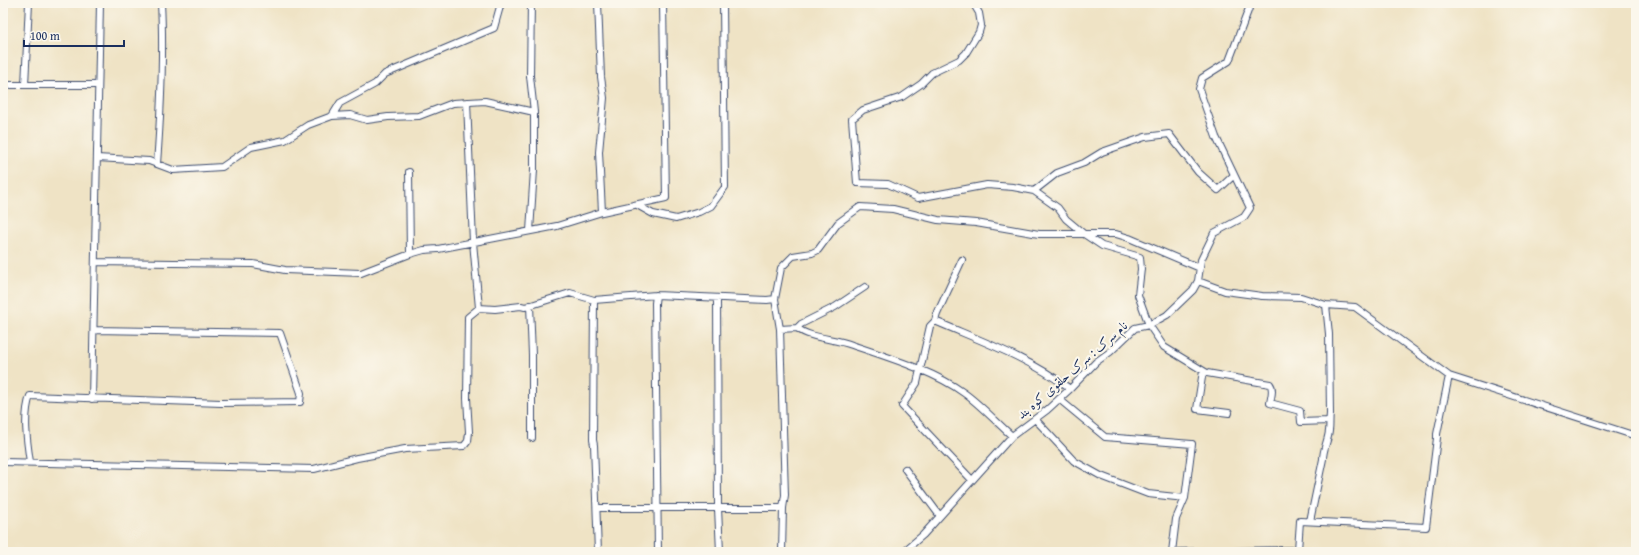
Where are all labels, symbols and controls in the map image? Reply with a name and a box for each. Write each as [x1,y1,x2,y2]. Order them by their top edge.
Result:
scale bar [24,22,124,48]
text: 100 m [30,27,60,44]
street label: نام سرک : سرک حلقوی کوه بند [1012,316,1133,425]

